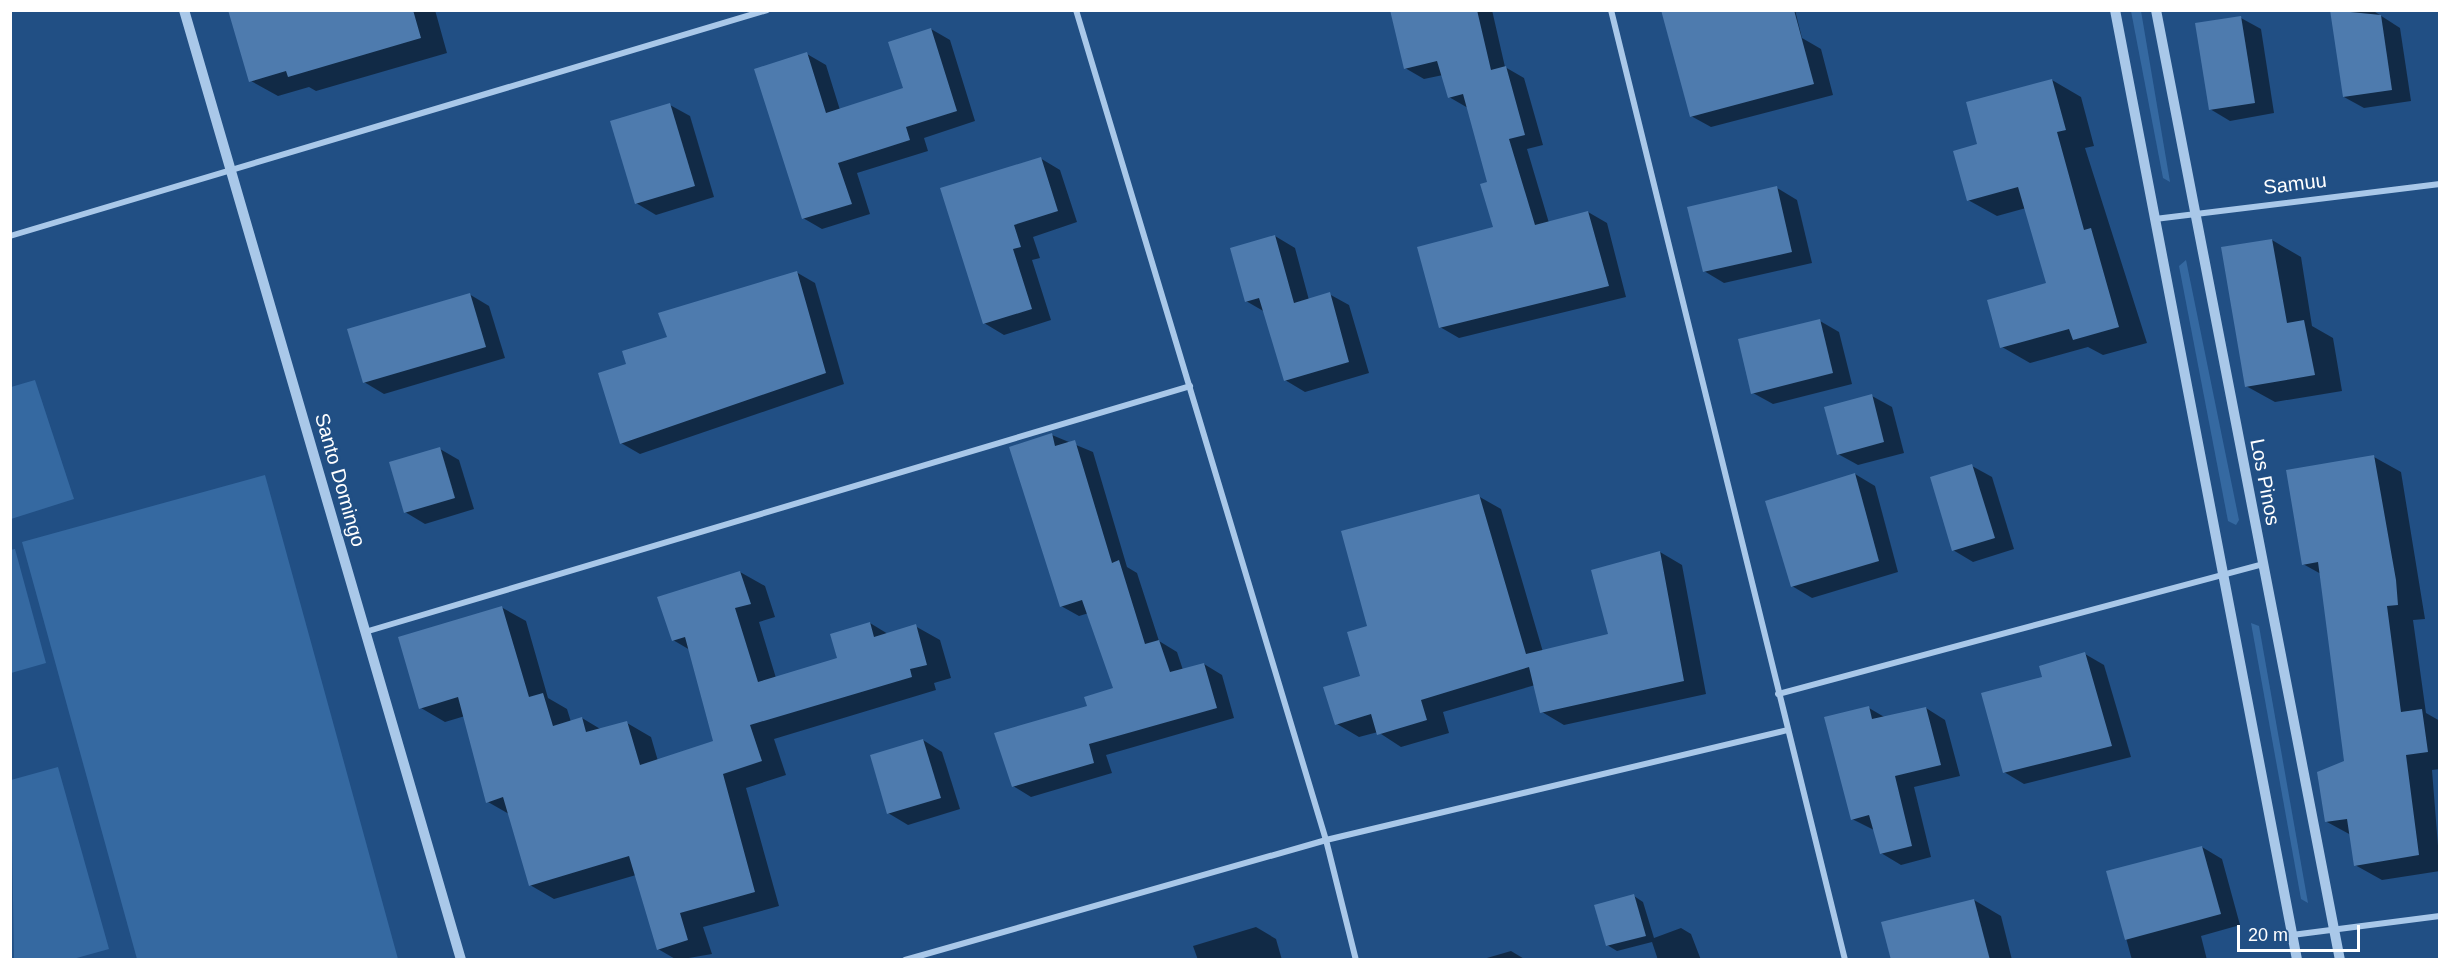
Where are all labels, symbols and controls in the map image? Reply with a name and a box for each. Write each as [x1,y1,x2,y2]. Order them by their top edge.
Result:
street label: Samuu [2262,168,2328,200]
street label: Santo Domingo [309,410,371,550]
street label: Los Pinos [2245,437,2285,527]
scale bar [2240,913,2363,951]
text: 20 m [2248,925,2288,945]

